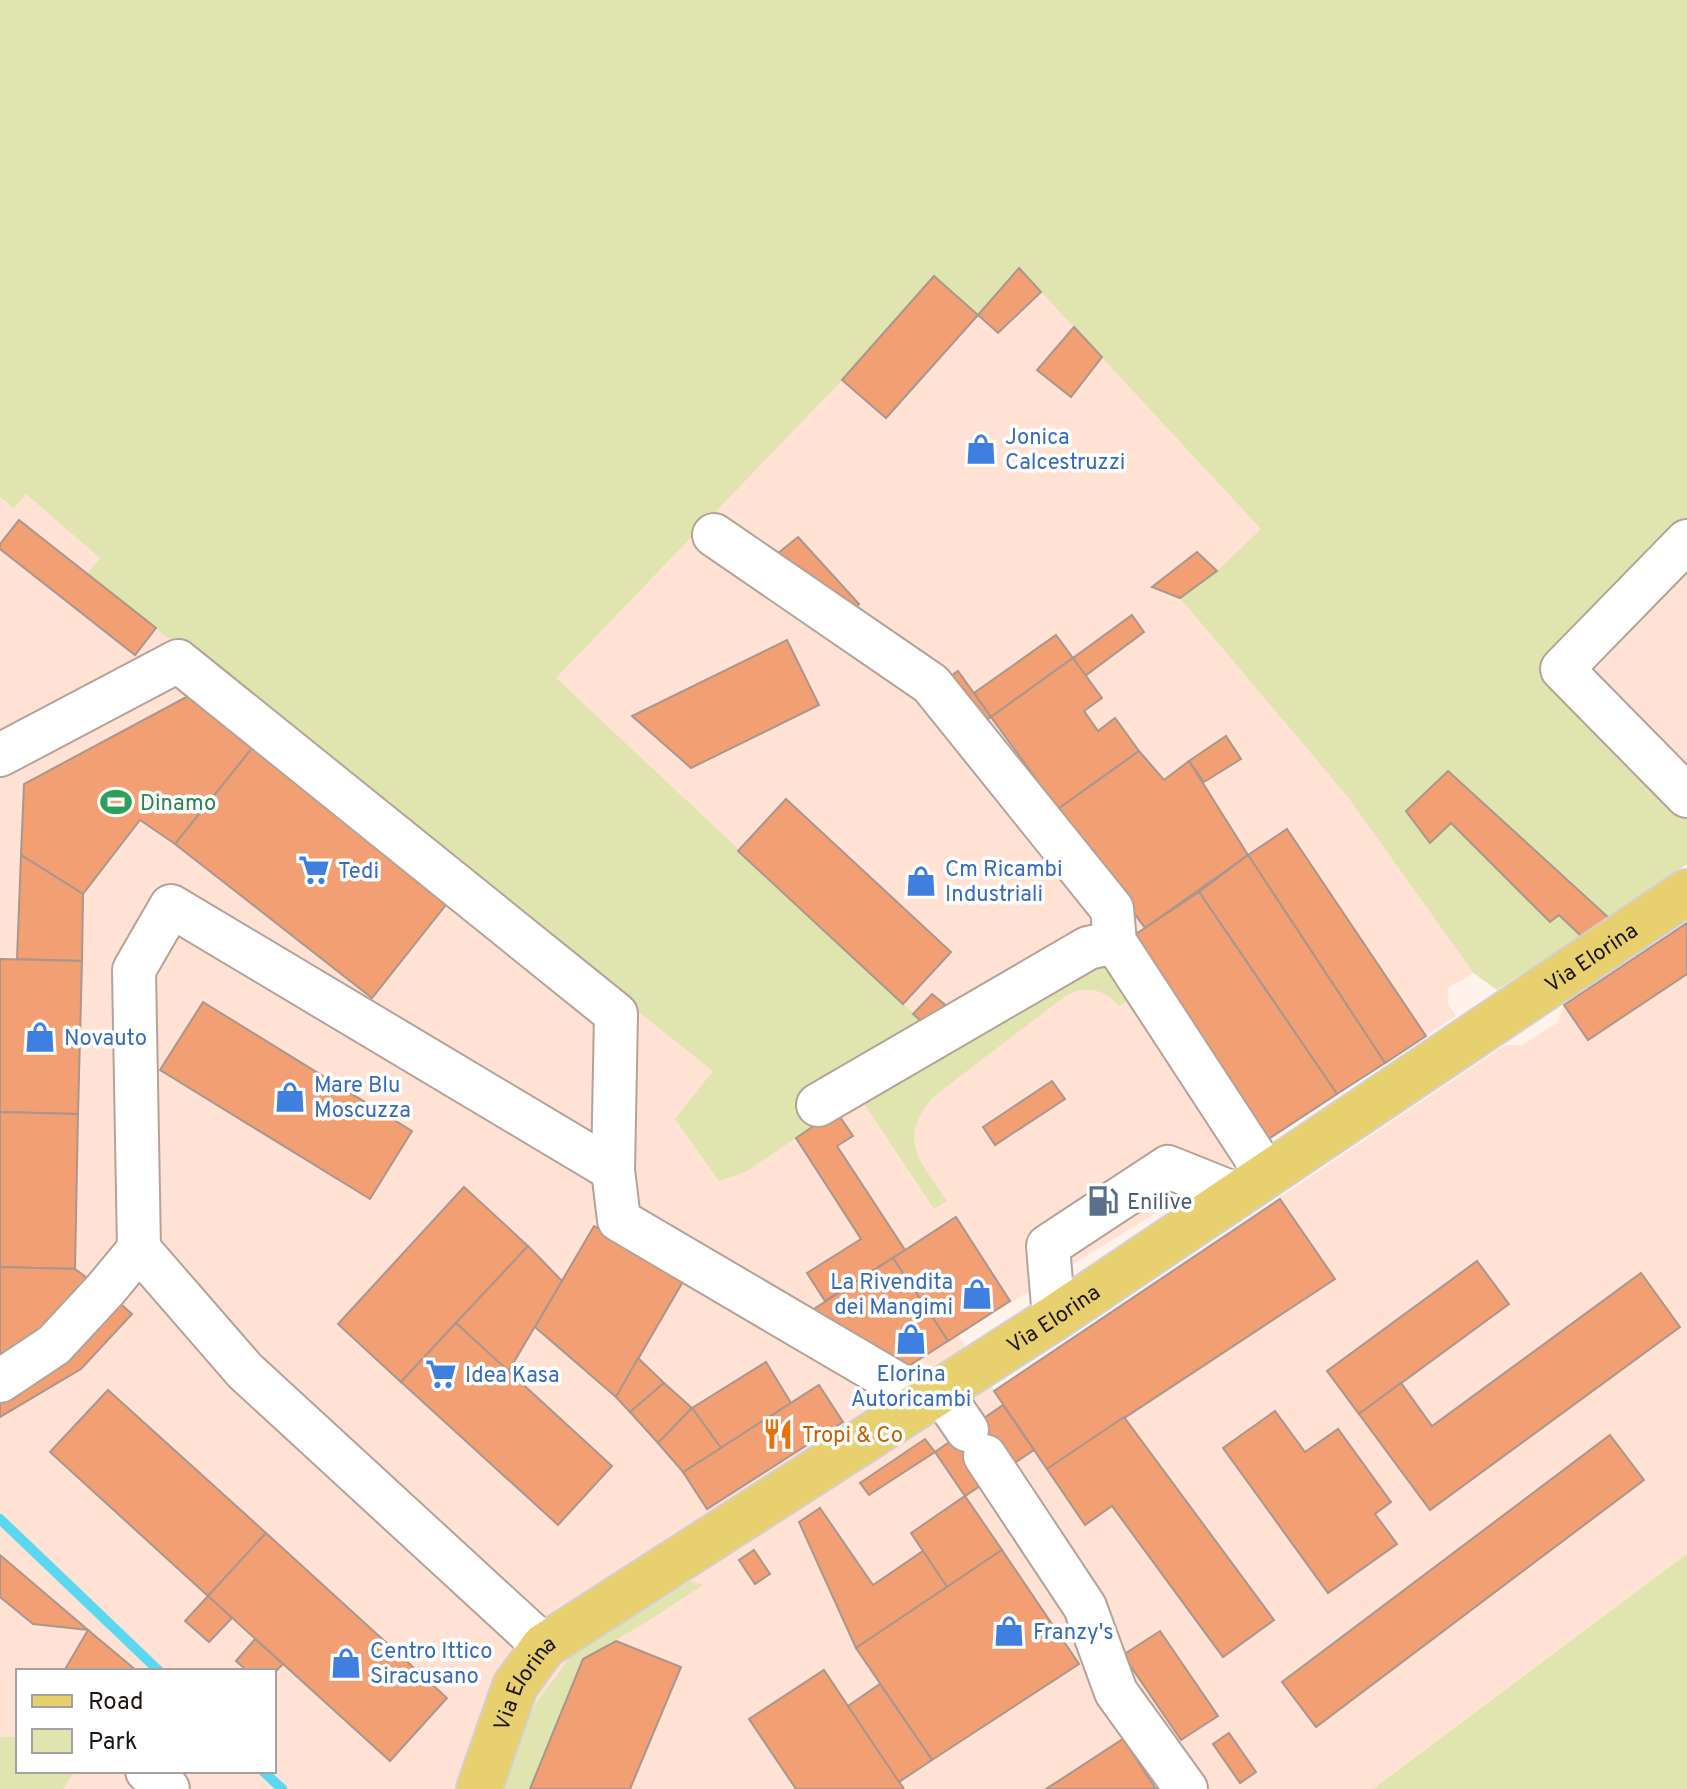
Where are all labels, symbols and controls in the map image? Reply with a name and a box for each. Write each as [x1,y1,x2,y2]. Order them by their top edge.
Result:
place label: Jonica Calcestruzzi [1005,425,1125,477]
shop icon: Jonica Calcestruzzi [964,432,998,466]
sports icon: Dinamo [99,785,133,819]
place label: Dinamo [140,791,216,818]
supermarket icon: Tedi [297,853,331,887]
place label: Cm Ricambi Industriali [945,857,1062,909]
place label: Tedi [338,859,379,886]
shop icon: Cm Ricambi Industriali [904,864,938,898]
street label: Via Elorina [1541,918,1644,1000]
shop icon: Novauto [23,1020,57,1054]
place label: Novauto [64,1026,147,1053]
place label: Mare Blu Moscuzza [314,1073,411,1125]
shop icon: Mare Blu Moscuzza [273,1080,307,1114]
fuel station icon: Enilive [1086,1184,1120,1218]
place label: Enilive [1127,1190,1192,1217]
place label: La Rivendita dei Mangimi [830,1270,953,1322]
shop icon: La Rivendita dei Mangimi [960,1277,994,1311]
street label: Via Elorina [1003,1280,1106,1361]
shop icon: Elorina Autoricambi [894,1322,928,1356]
supermarket icon: Idea Kasa [424,1357,458,1391]
place label: Elorina Autoricambi [851,1362,971,1414]
place label: Idea Kasa [465,1363,560,1390]
restaurant icon: Tropi & Co [761,1417,795,1451]
place label: Tropi & Co [802,1423,903,1450]
shop icon: Franzy's [992,1614,1026,1648]
place label: Franzy's [1033,1620,1114,1647]
street label: Via Elorina [489,1631,561,1735]
place label: Centro Ittico Siracusano [370,1639,492,1691]
shop icon: Centro Ittico Siracusano [329,1646,363,1680]
legend [16,1669,276,1773]
text: Road [88,1688,144,1718]
text: Park [88,1728,138,1758]

